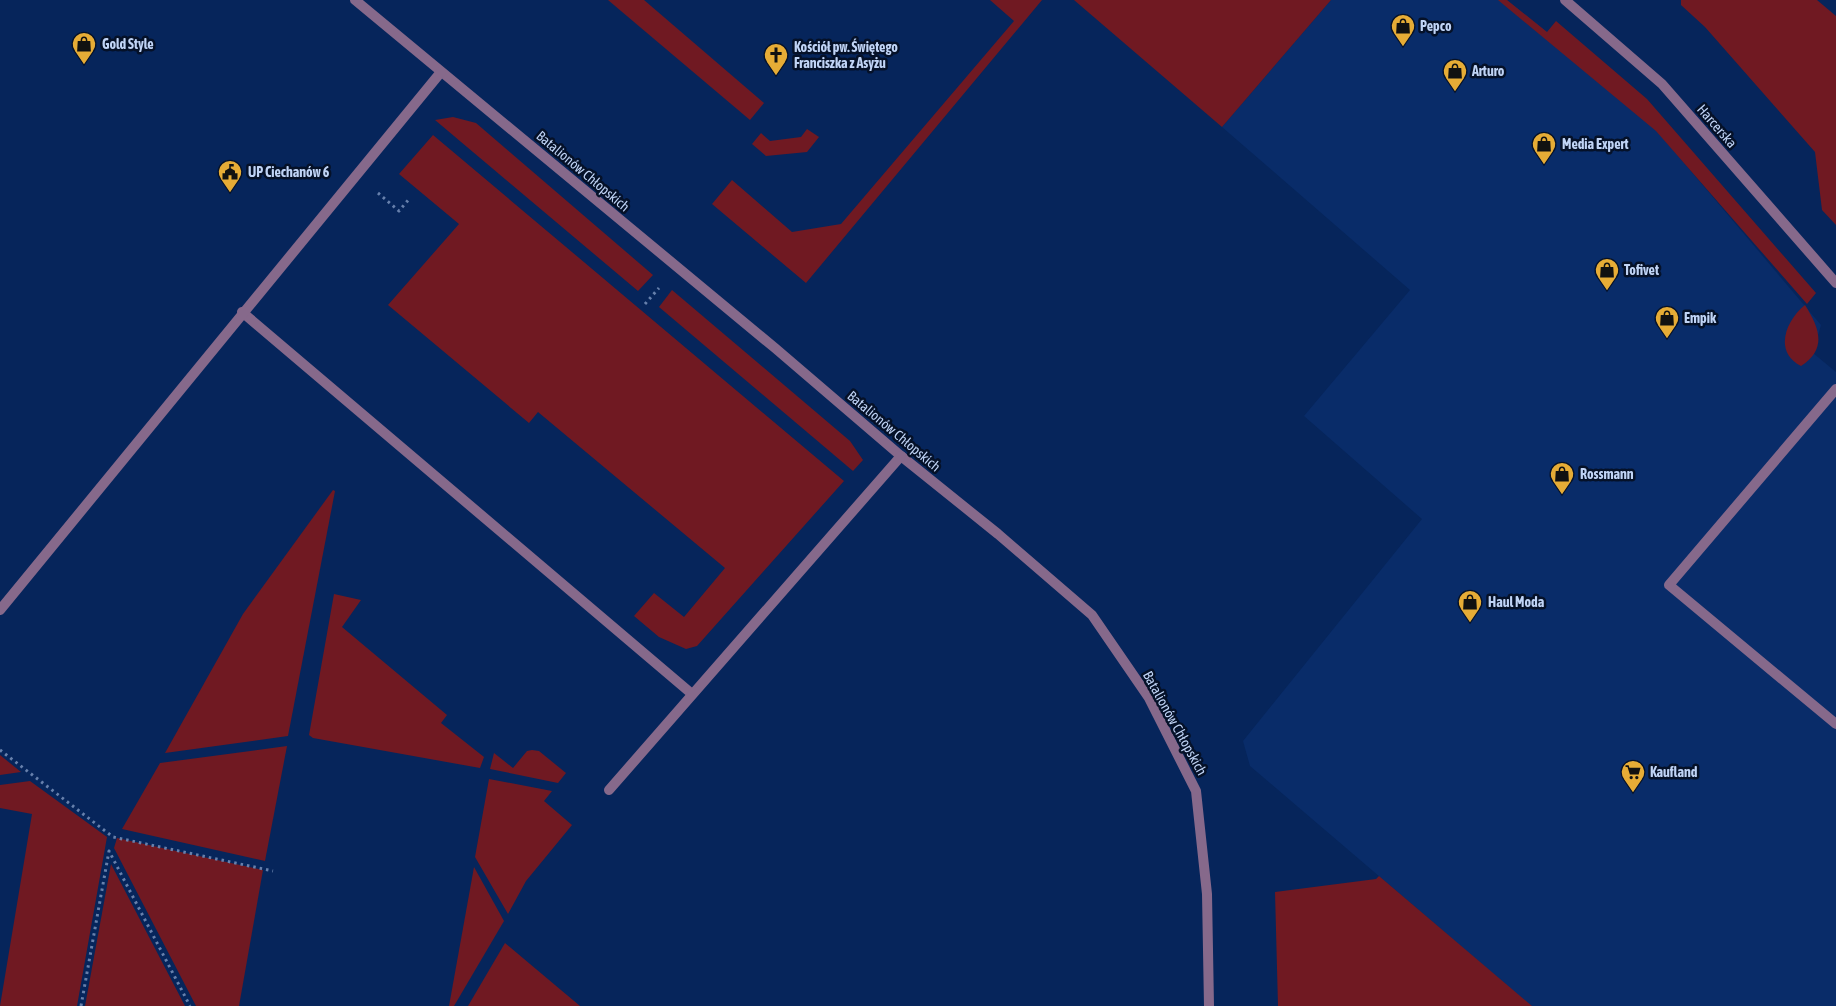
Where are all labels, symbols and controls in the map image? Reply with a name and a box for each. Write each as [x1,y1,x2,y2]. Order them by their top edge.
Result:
shop icon: Pepco [1390,13,1416,47]
place label: Pepco [1420,18,1452,34]
shop icon: Gold Style [71,31,97,65]
place label: Gold Style [102,36,154,52]
place label: Kościół pw. Świętego Franciszka z Asyżu [794,38,898,71]
church icon: Kościół pw. Świętego Franciszka z Asyżu [763,42,789,76]
shop icon: Arturo [1442,58,1468,92]
place label: Arturo [1471,63,1505,79]
street label: Harcerska [1694,101,1740,151]
street label: Batalionów Chłopskich [533,127,633,215]
shop icon: Media Expert [1531,131,1557,165]
place label: Media Expert [1562,136,1629,152]
public building icon: UP Ciechanów 6 [217,159,243,193]
place label: UP Ciechanów 6 [248,164,330,180]
shop icon: Tofivet [1594,257,1620,291]
place label: Tofivet [1624,262,1659,278]
shop icon: Empik [1654,305,1680,339]
place label: Empik [1684,310,1717,326]
street label: Batalionów Chłopskich [844,387,944,475]
shop icon: Rossmann [1549,461,1575,495]
place label: Rossmann [1580,466,1634,482]
shop icon: Haul Moda [1457,589,1483,623]
place label: Haul Moda [1488,594,1545,610]
street label: Batalionów Chłopskich [1140,668,1210,778]
supermarket icon: Kaufland [1620,759,1646,793]
place label: Kaufland [1650,764,1698,780]

